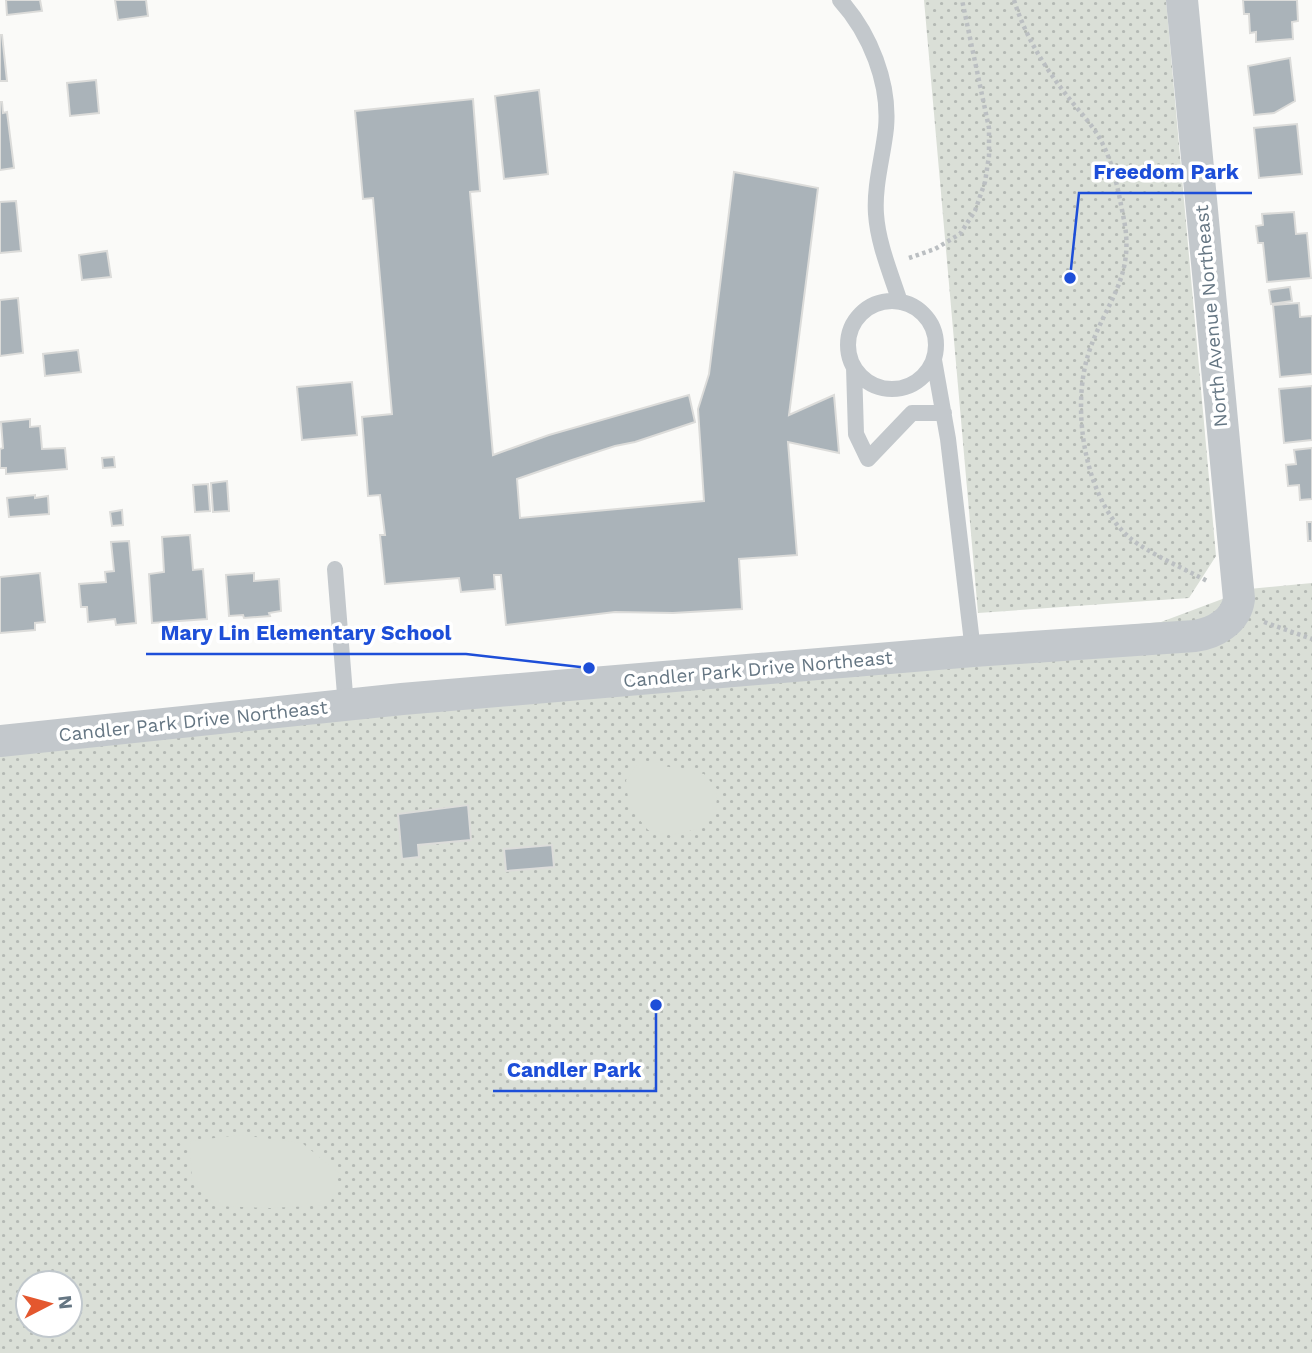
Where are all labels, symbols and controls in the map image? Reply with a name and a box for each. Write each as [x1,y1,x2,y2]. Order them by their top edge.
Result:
callout: Freedom Park [1079,151,1252,193]
text: Freedom Park [1093,159,1240,184]
street label: North Avenue Northeast [1190,204,1232,428]
callout: Mary Lin Elementary School [146,612,466,654]
text: Mary Lin Elementary School [161,620,452,645]
street label: Candler Park Drive Northeast [622,646,894,692]
street label: Candler Park Drive Northeast [57,695,329,747]
callout: Candler Park [493,1049,656,1091]
text: Candler Park [507,1057,642,1082]
north arrow [14,1269,84,1339]
text: N [53,1294,78,1310]

